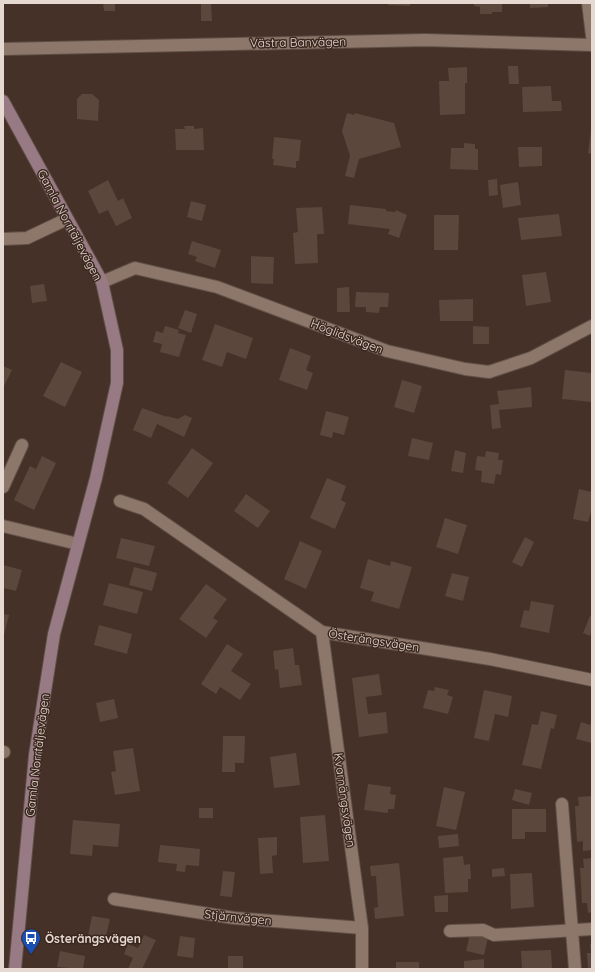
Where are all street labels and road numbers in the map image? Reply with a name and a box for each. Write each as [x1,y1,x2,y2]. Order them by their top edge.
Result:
street label: Västra Banvägen [250,34,346,50]
street label: Gamla Norrtäljevägen [34,167,106,283]
street label: Höglidsvägen [309,315,385,357]
street label: Österängsvägen [327,625,421,655]
street label: Gamla Norrtäljevägen [22,693,52,817]
street label: Kvarnängsvägen [331,752,359,848]
street label: Stjärnvägen [204,906,272,928]

